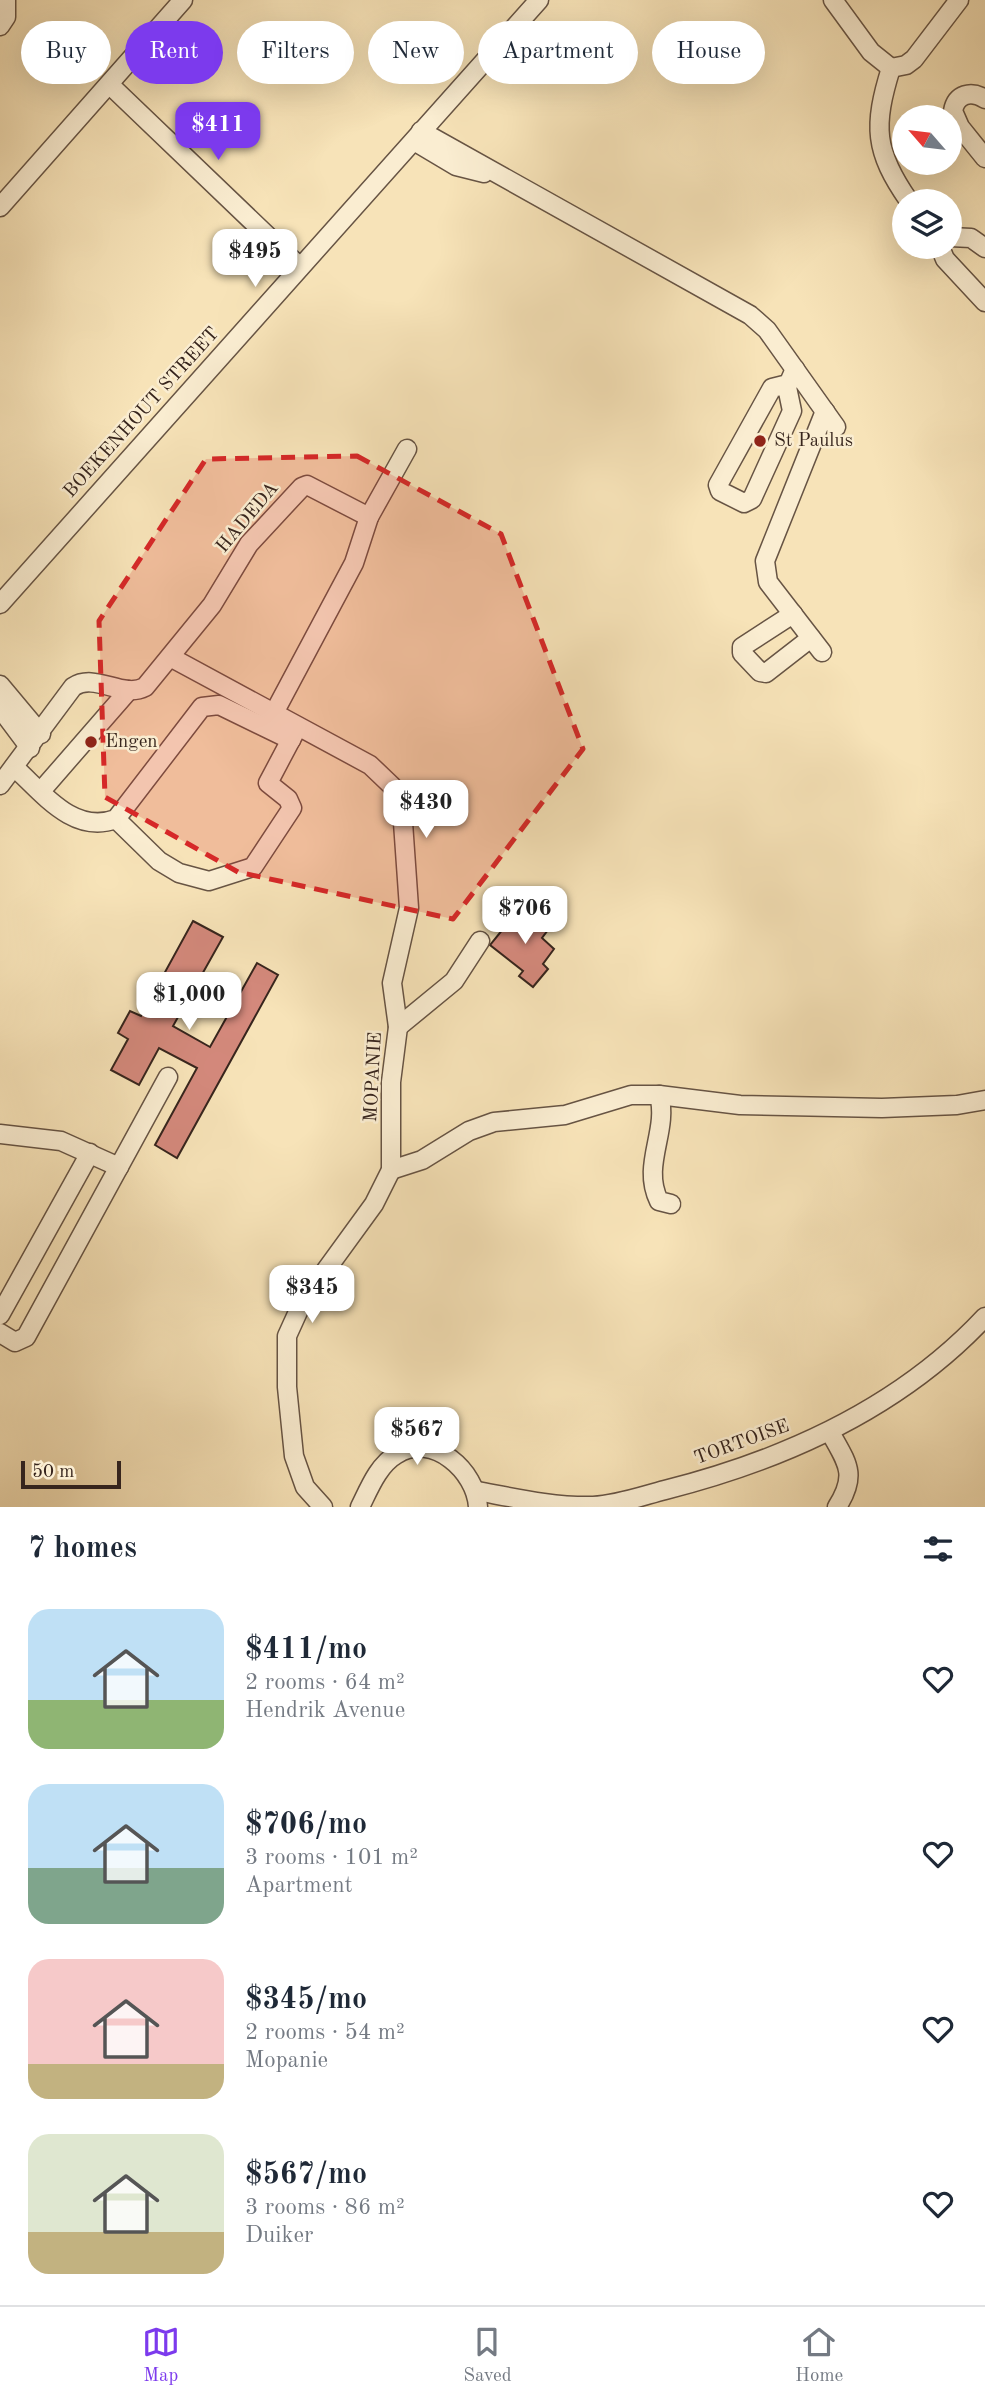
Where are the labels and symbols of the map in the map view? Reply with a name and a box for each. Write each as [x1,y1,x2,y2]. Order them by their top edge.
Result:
pin: $411 [177,102,259,162]
north arrow [892,105,962,175]
pin: $495 [214,230,296,289]
street label: BOEKENHOUT STREET [61,324,223,502]
place label: St Paulus [774,432,853,451]
marker: St Paulus [752,433,768,449]
street label: HADEDA [213,479,283,557]
place label: Engen [105,733,158,752]
marker: Engen [83,734,99,750]
pin: $430 [385,780,467,840]
pin: $706 [484,886,566,946]
pin: $1,000 [132,972,246,1032]
street label: MOPANIE [362,1031,386,1123]
pin: $345 [271,1266,353,1325]
pin: $567 [376,1408,458,1467]
street label: TORTOISE [692,1417,792,1469]
scale bar [21,1458,121,1490]

